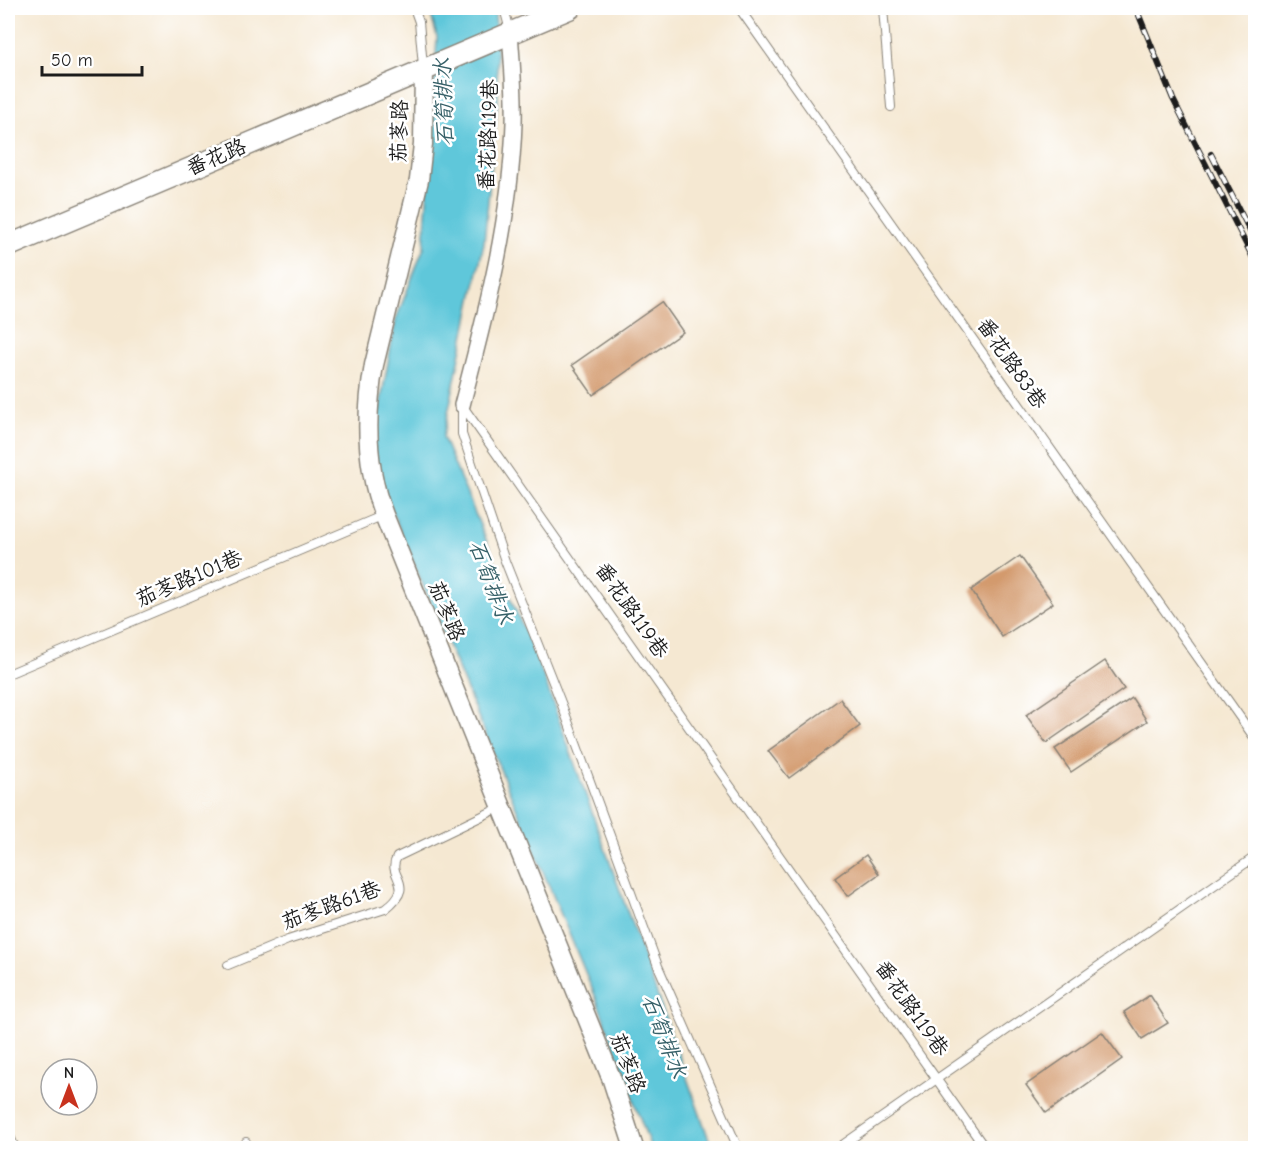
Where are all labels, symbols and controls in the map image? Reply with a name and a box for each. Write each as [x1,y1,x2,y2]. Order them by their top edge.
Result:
scale bar [42,39,142,77]
text: 50 m [51,50,93,71]
water label: 石筍排水 [429,57,459,146]
street label: 番花路119巷 [474,79,502,191]
street label: 茄苳路 [386,99,412,163]
street label: 番花路 [182,134,250,180]
street label: 番花路83巷 [972,313,1052,413]
water label: 石筍排水 [463,536,519,629]
street label: 茄苳路101巷 [132,545,246,611]
street label: 番花路119巷 [590,557,674,663]
street label: 茄苳路 [424,577,470,645]
street label: 茄苳路61巷 [278,876,384,934]
street label: 番花路119巷 [870,955,954,1061]
water label: 石筍排水 [636,990,692,1083]
street label: 茄苳路 [606,1029,650,1097]
north arrow [39,1057,99,1117]
text: N [64,1064,74,1082]

